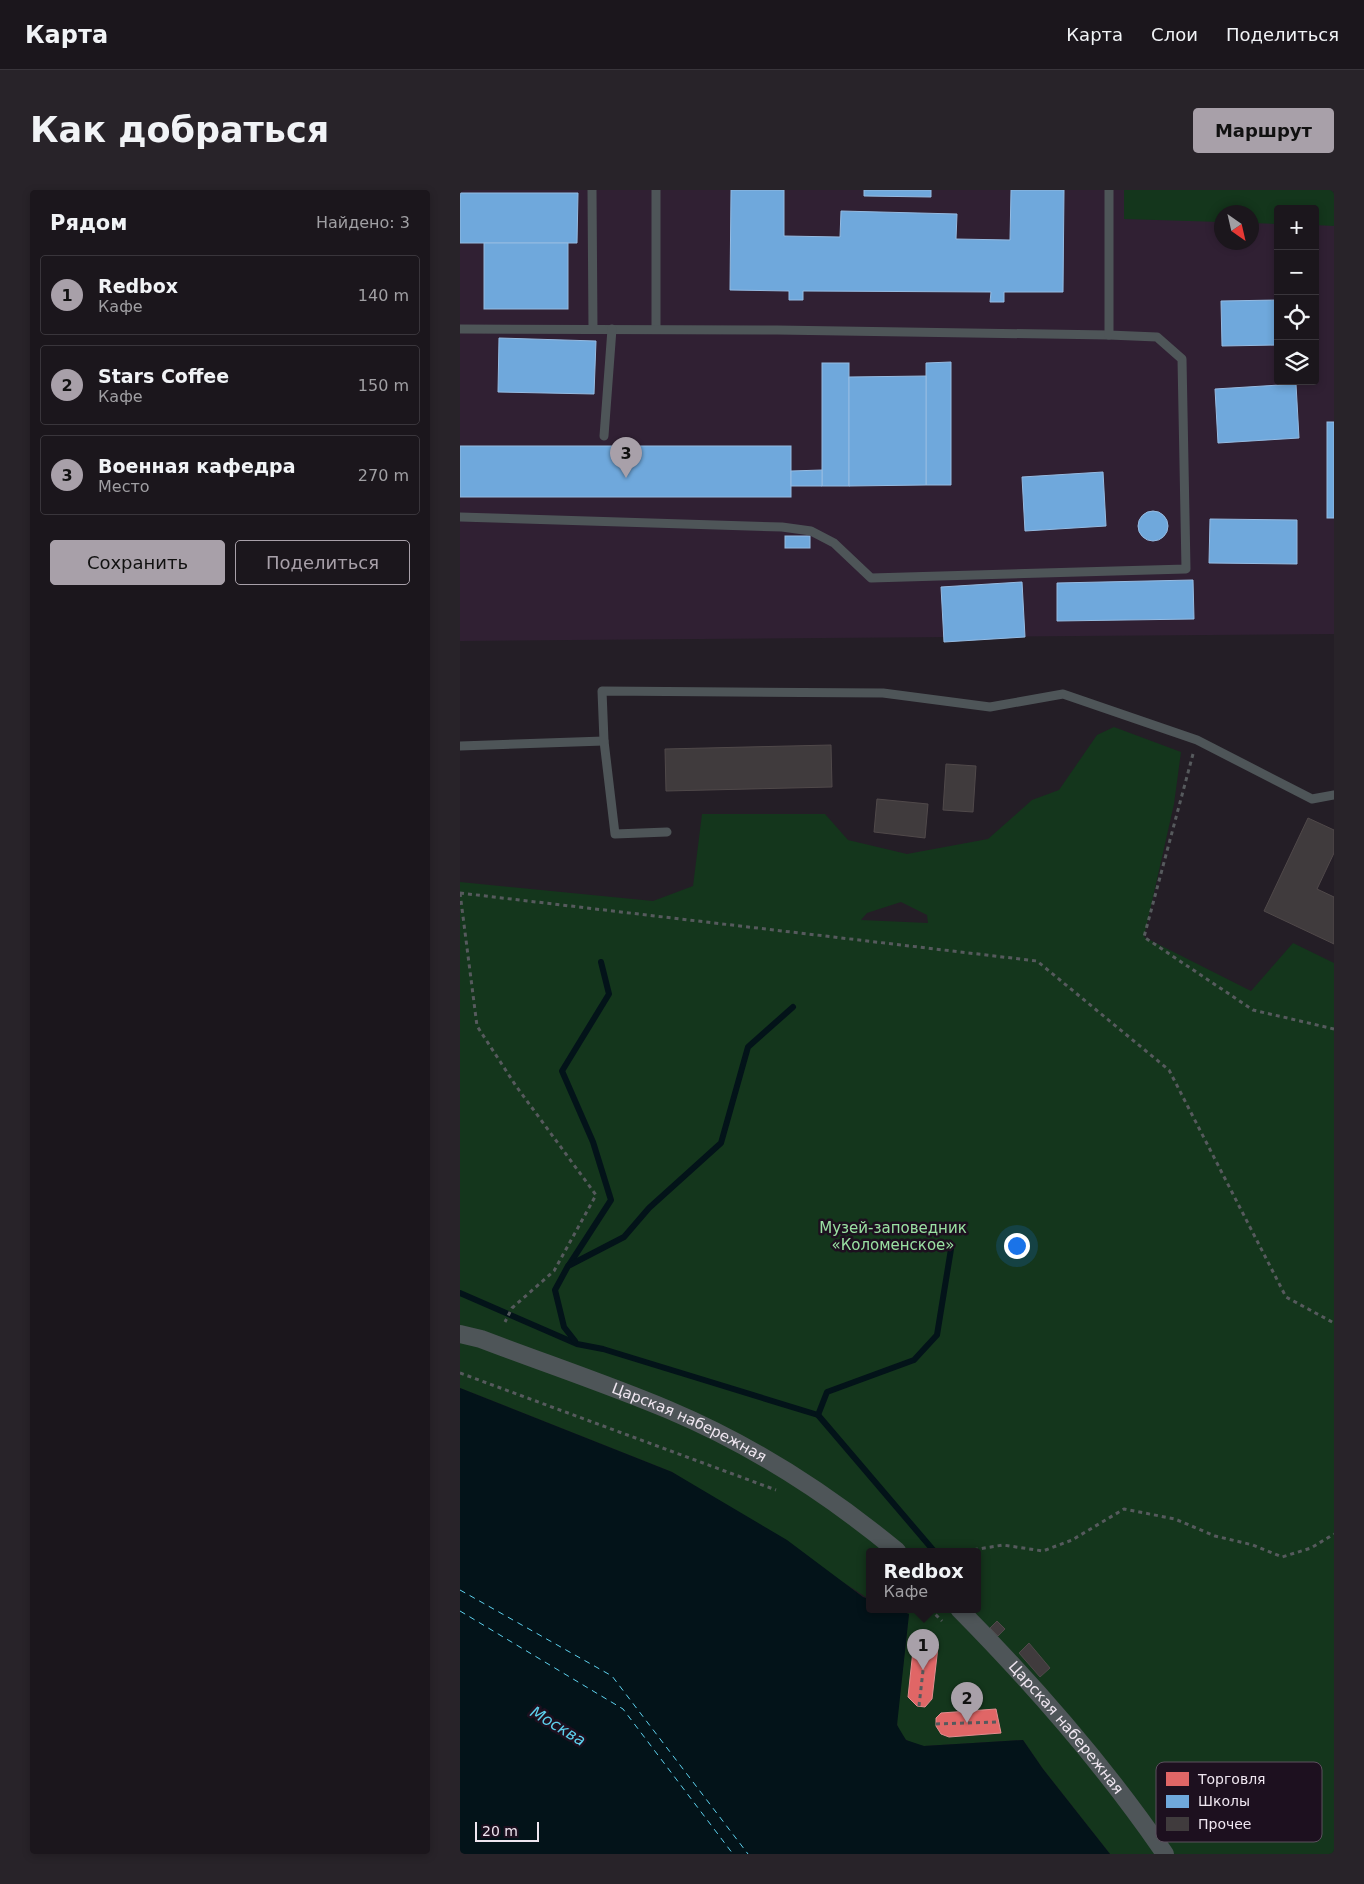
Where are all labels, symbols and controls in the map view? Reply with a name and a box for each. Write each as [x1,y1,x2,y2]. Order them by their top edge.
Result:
text: Карта [25,21,108,49]
text: Карта [1066,24,1123,45]
text: Слои [1151,24,1198,45]
text: Поделиться [1226,24,1339,45]
button: Маршрут [1193,108,1334,153]
text: Как добраться [30,110,329,150]
north arrow [1214,205,1259,250]
map controls [1274,205,1319,385]
button: + [1274,205,1319,250]
text: Рядом [50,211,127,235]
text: Найдено: 3 [316,213,410,232]
button: − [1274,250,1319,295]
text: Redbox [98,275,178,297]
text: 1 [61,286,73,305]
text: 140 m [358,286,409,305]
button: locate [1274,295,1319,340]
text: Кафе [98,297,143,316]
button: layers [1274,340,1319,385]
text: Stars Coffee [98,365,229,387]
text: 2 [61,376,73,395]
text: 150 m [358,376,409,395]
text: Кафе [98,387,143,406]
pin: 3 [610,437,642,478]
text: Военная кафедра [98,455,296,477]
text: 3 [61,466,73,485]
text: 270 m [358,466,409,485]
text: Место [98,477,150,496]
button: Сохранить [50,540,225,585]
button: Поделиться [235,540,410,585]
park label: Музей-заповедник «Коломенское» [819,1219,967,1254]
your location [1004,1233,1030,1259]
street label: Царская набережная [609,1379,770,1466]
popup [866,1548,981,1613]
text: Redbox [883,1560,964,1582]
text: Кафе [883,1582,928,1601]
pin: 1 [907,1629,939,1670]
street label: Царская набережная [1005,1658,1127,1798]
pin: 2 [951,1682,983,1723]
water label: Москва [527,1702,589,1750]
legend [1156,1762,1322,1842]
text: Торговля [1197,1771,1266,1787]
text: Школы [1198,1793,1250,1809]
text: Прочее [1198,1816,1251,1832]
scale bar [475,1819,539,1842]
text: 20 m [482,1823,518,1839]

